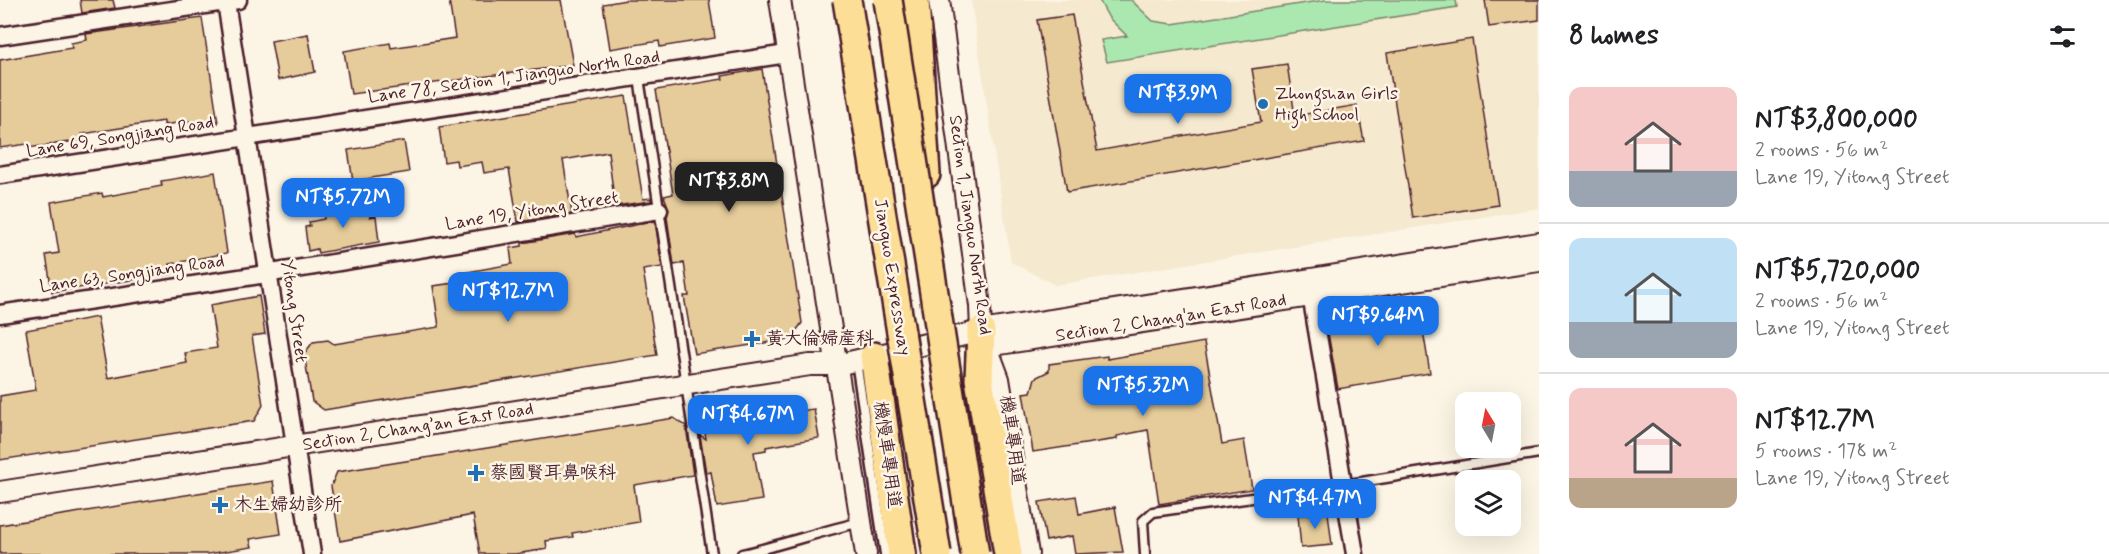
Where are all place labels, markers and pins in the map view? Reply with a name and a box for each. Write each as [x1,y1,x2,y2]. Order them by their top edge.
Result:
pin: NT$3.9M [1123,74,1233,125]
place label: Zhongshan Girls High School [1275,82,1398,129]
marker: Zhongshan Girls High School [1256,97,1270,111]
pin: NT$3.8M [674,162,784,213]
pin: NT$5.72M [281,178,405,229]
pin: NT$12.7M [446,272,570,323]
pin: NT$9.64M [1316,296,1440,347]
place label: 黃大倫婦產科 [766,327,874,351]
marker: 黃大倫婦產科 [743,330,761,348]
pin: NT$5.32M [1081,366,1205,417]
pin: NT$4.67M [686,395,810,446]
place label: 蔡國賢耳鼻喉科 [490,461,616,485]
marker: 蔡國賢耳鼻喉科 [467,464,485,482]
pin: NT$4.47M [1253,479,1377,530]
place label: 木生婦幼診所 [234,493,342,517]
marker: 木生婦幼診所 [211,496,229,514]

